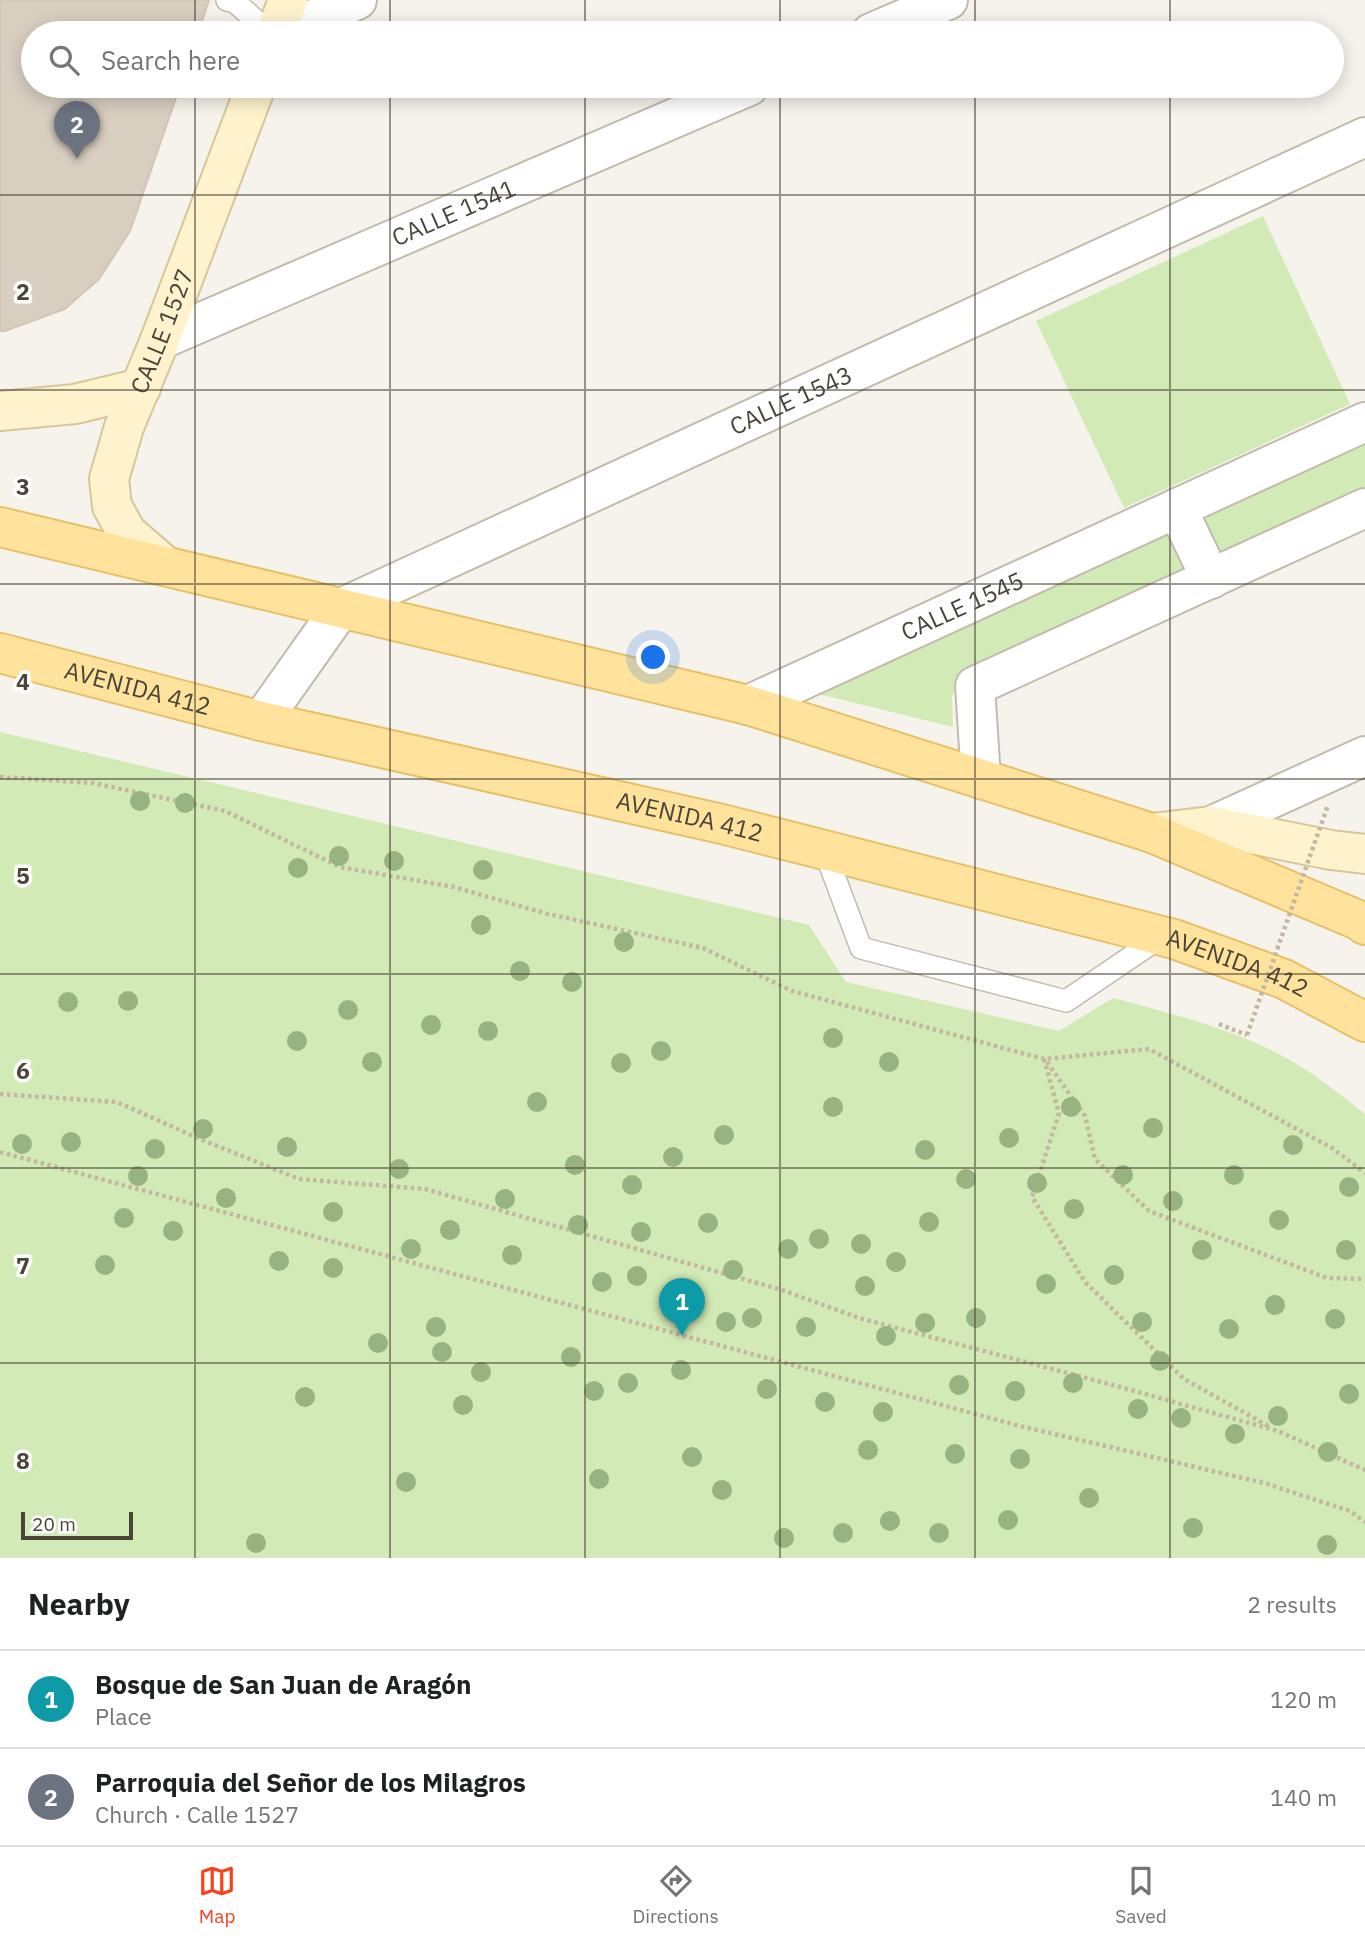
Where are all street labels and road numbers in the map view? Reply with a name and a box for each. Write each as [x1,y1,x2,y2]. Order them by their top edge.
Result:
street label: CALLE 1541 [387,172,520,253]
street label: CALLE 1527 [122,264,200,398]
street label: CALLE 1543 [724,358,857,442]
street label: CALLE 1545 [896,564,1029,648]
street label: AVENIDA 412 [61,653,214,722]
street label: AVENIDA 412 [613,784,767,849]
street label: AVENIDA 412 [1163,921,1314,1004]

